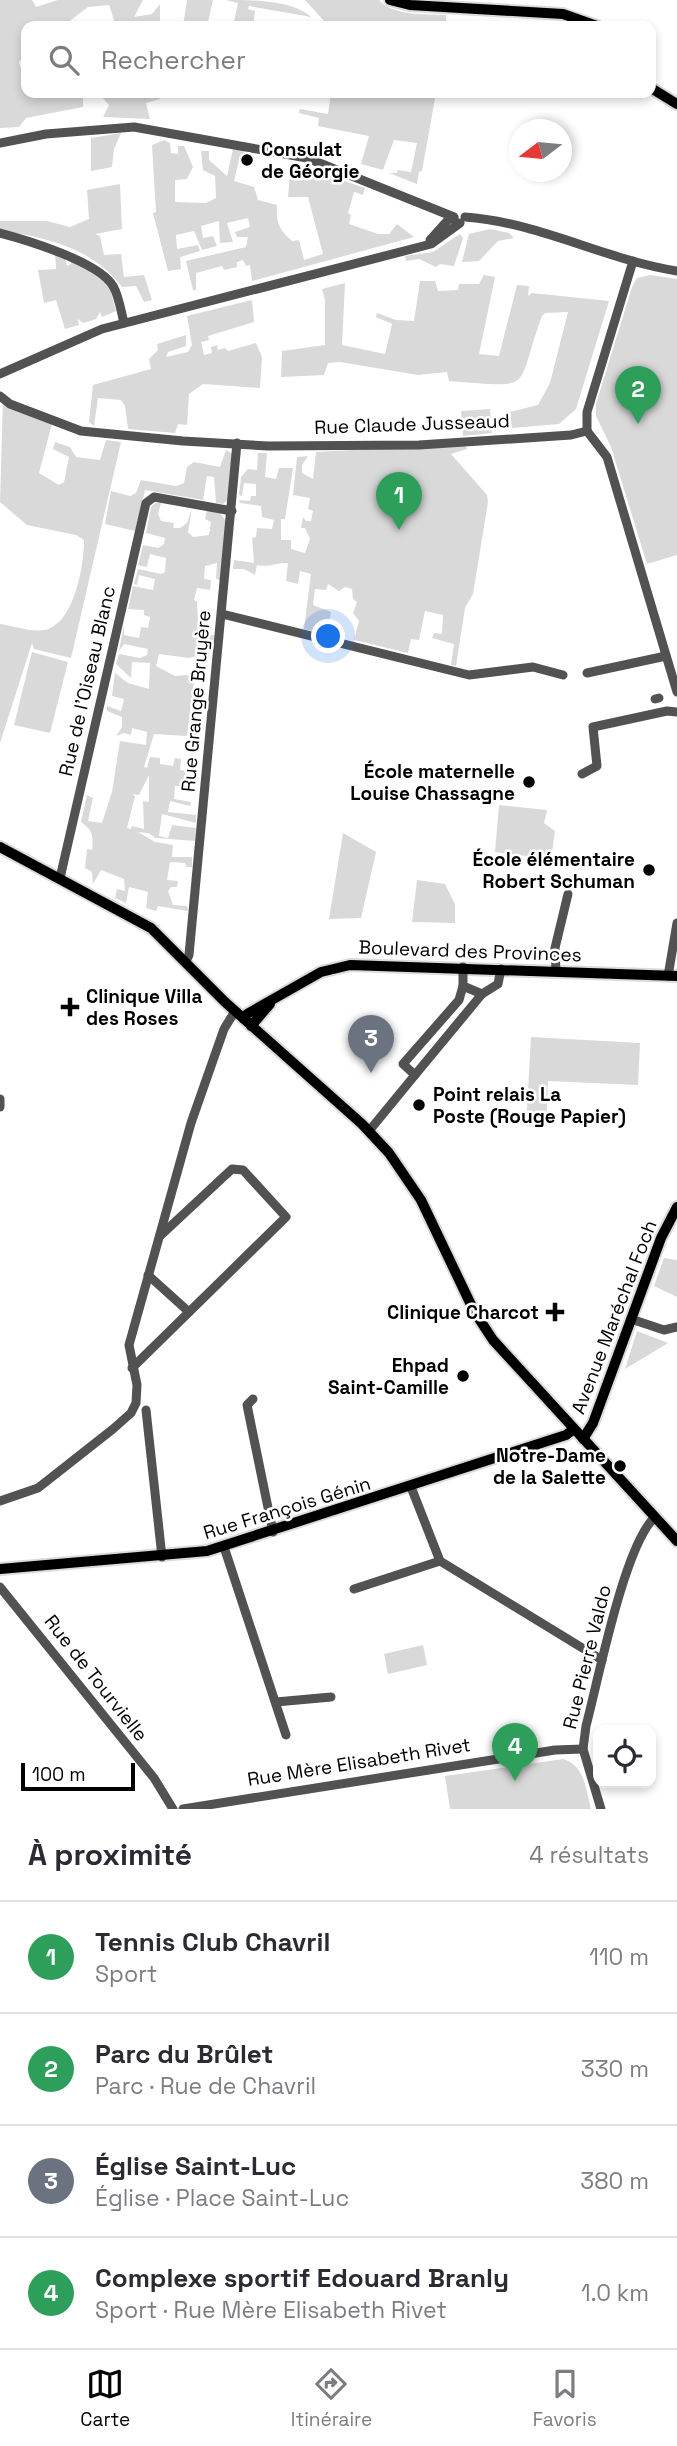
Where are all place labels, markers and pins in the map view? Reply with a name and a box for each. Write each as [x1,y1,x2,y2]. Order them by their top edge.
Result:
place label: Consulat de Géorgie [261,137,359,184]
marker: Consulat de Géorgie [239,152,255,168]
pin: 2 [615,366,661,424]
pin: 1 [376,472,422,530]
place label: École maternelle Louise Chassagne [350,759,515,806]
marker: École maternelle Louise Chassagne [521,774,537,790]
place label: École élémentaire Robert Schuman [472,847,635,894]
marker: École élémentaire Robert Schuman [641,862,657,878]
place label: Clinique Villa des Roses [86,984,202,1031]
marker: Clinique Villa des Roses [60,997,80,1017]
pin: 3 [348,1015,394,1073]
place label: Point relais La Poste (Rouge Papier) [433,1082,626,1129]
marker: Point relais La Poste (Rouge Papier) [411,1097,427,1113]
place label: Clinique Charcot [387,1300,539,1325]
marker: Clinique Charcot [545,1302,565,1322]
place label: Ehpad Saint-Camille [328,1353,449,1400]
marker: Ehpad Saint-Camille [455,1368,471,1384]
place label: Notre-Dame de la Salette [493,1443,606,1490]
marker: Notre-Dame de la Salette [612,1458,628,1474]
pin: 4 [492,1723,538,1781]

